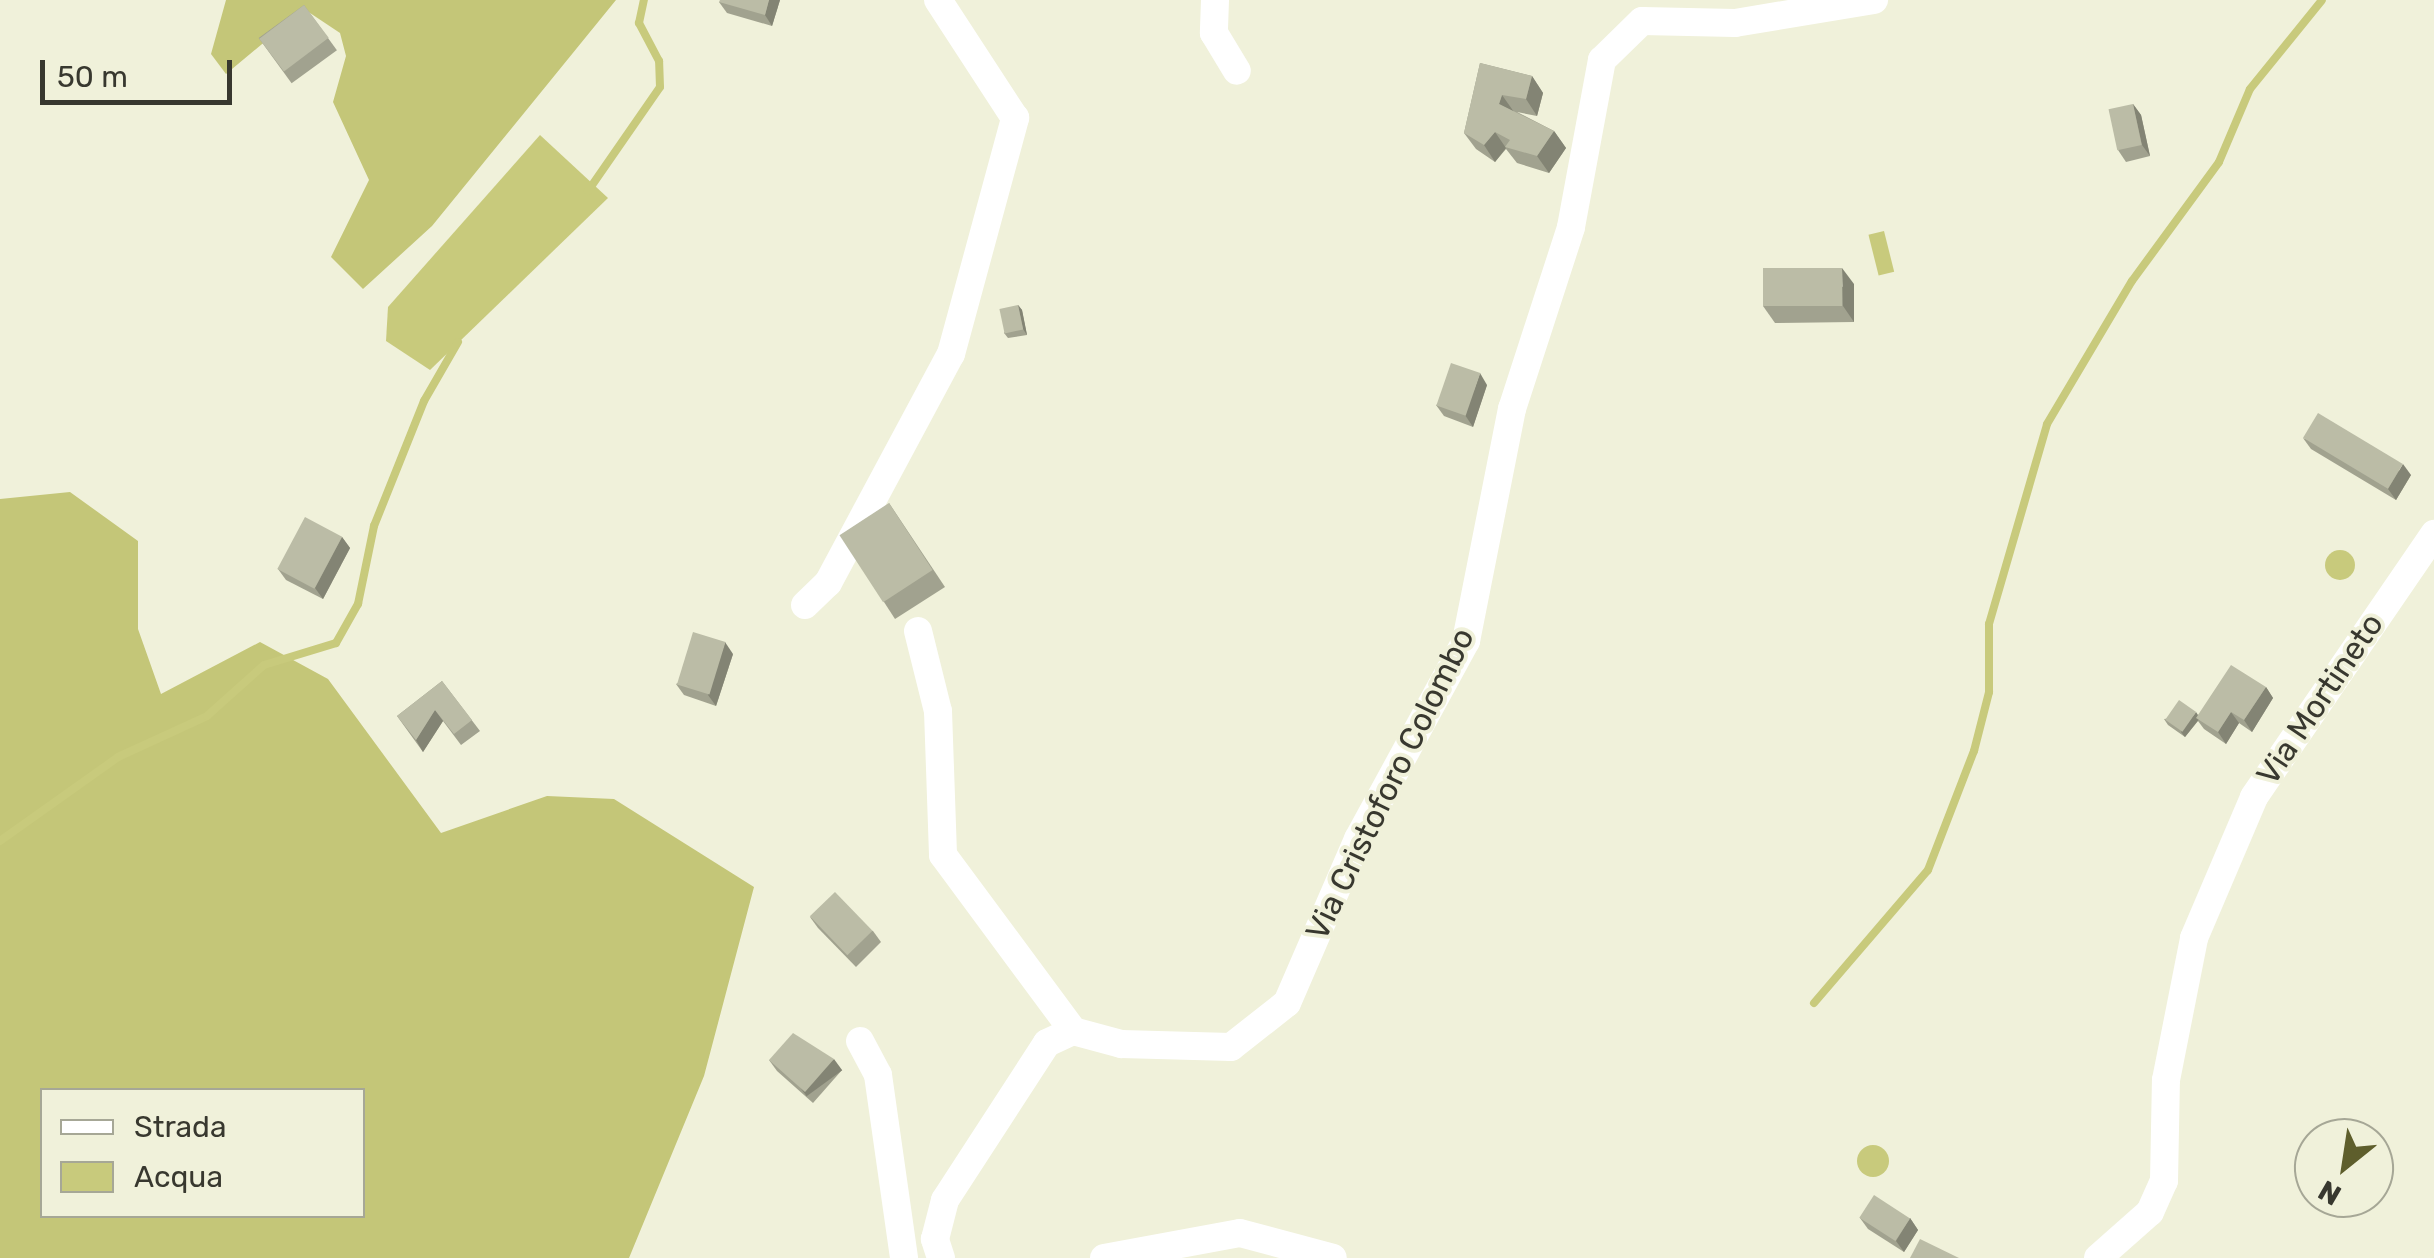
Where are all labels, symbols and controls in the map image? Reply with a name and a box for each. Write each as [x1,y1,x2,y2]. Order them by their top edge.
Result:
scale bar [45,40,238,102]
text: 50 m [57,59,128,95]
street label: Via Mortineto [2249,606,2391,792]
street label: Via Cristoforo Colombo [1298,622,1482,946]
legend [40,1088,365,1218]
text: Strada [134,1109,227,1145]
north arrow [2294,1118,2394,1218]
text: Acqua [134,1159,223,1195]
text: N [2313,1173,2347,1212]

